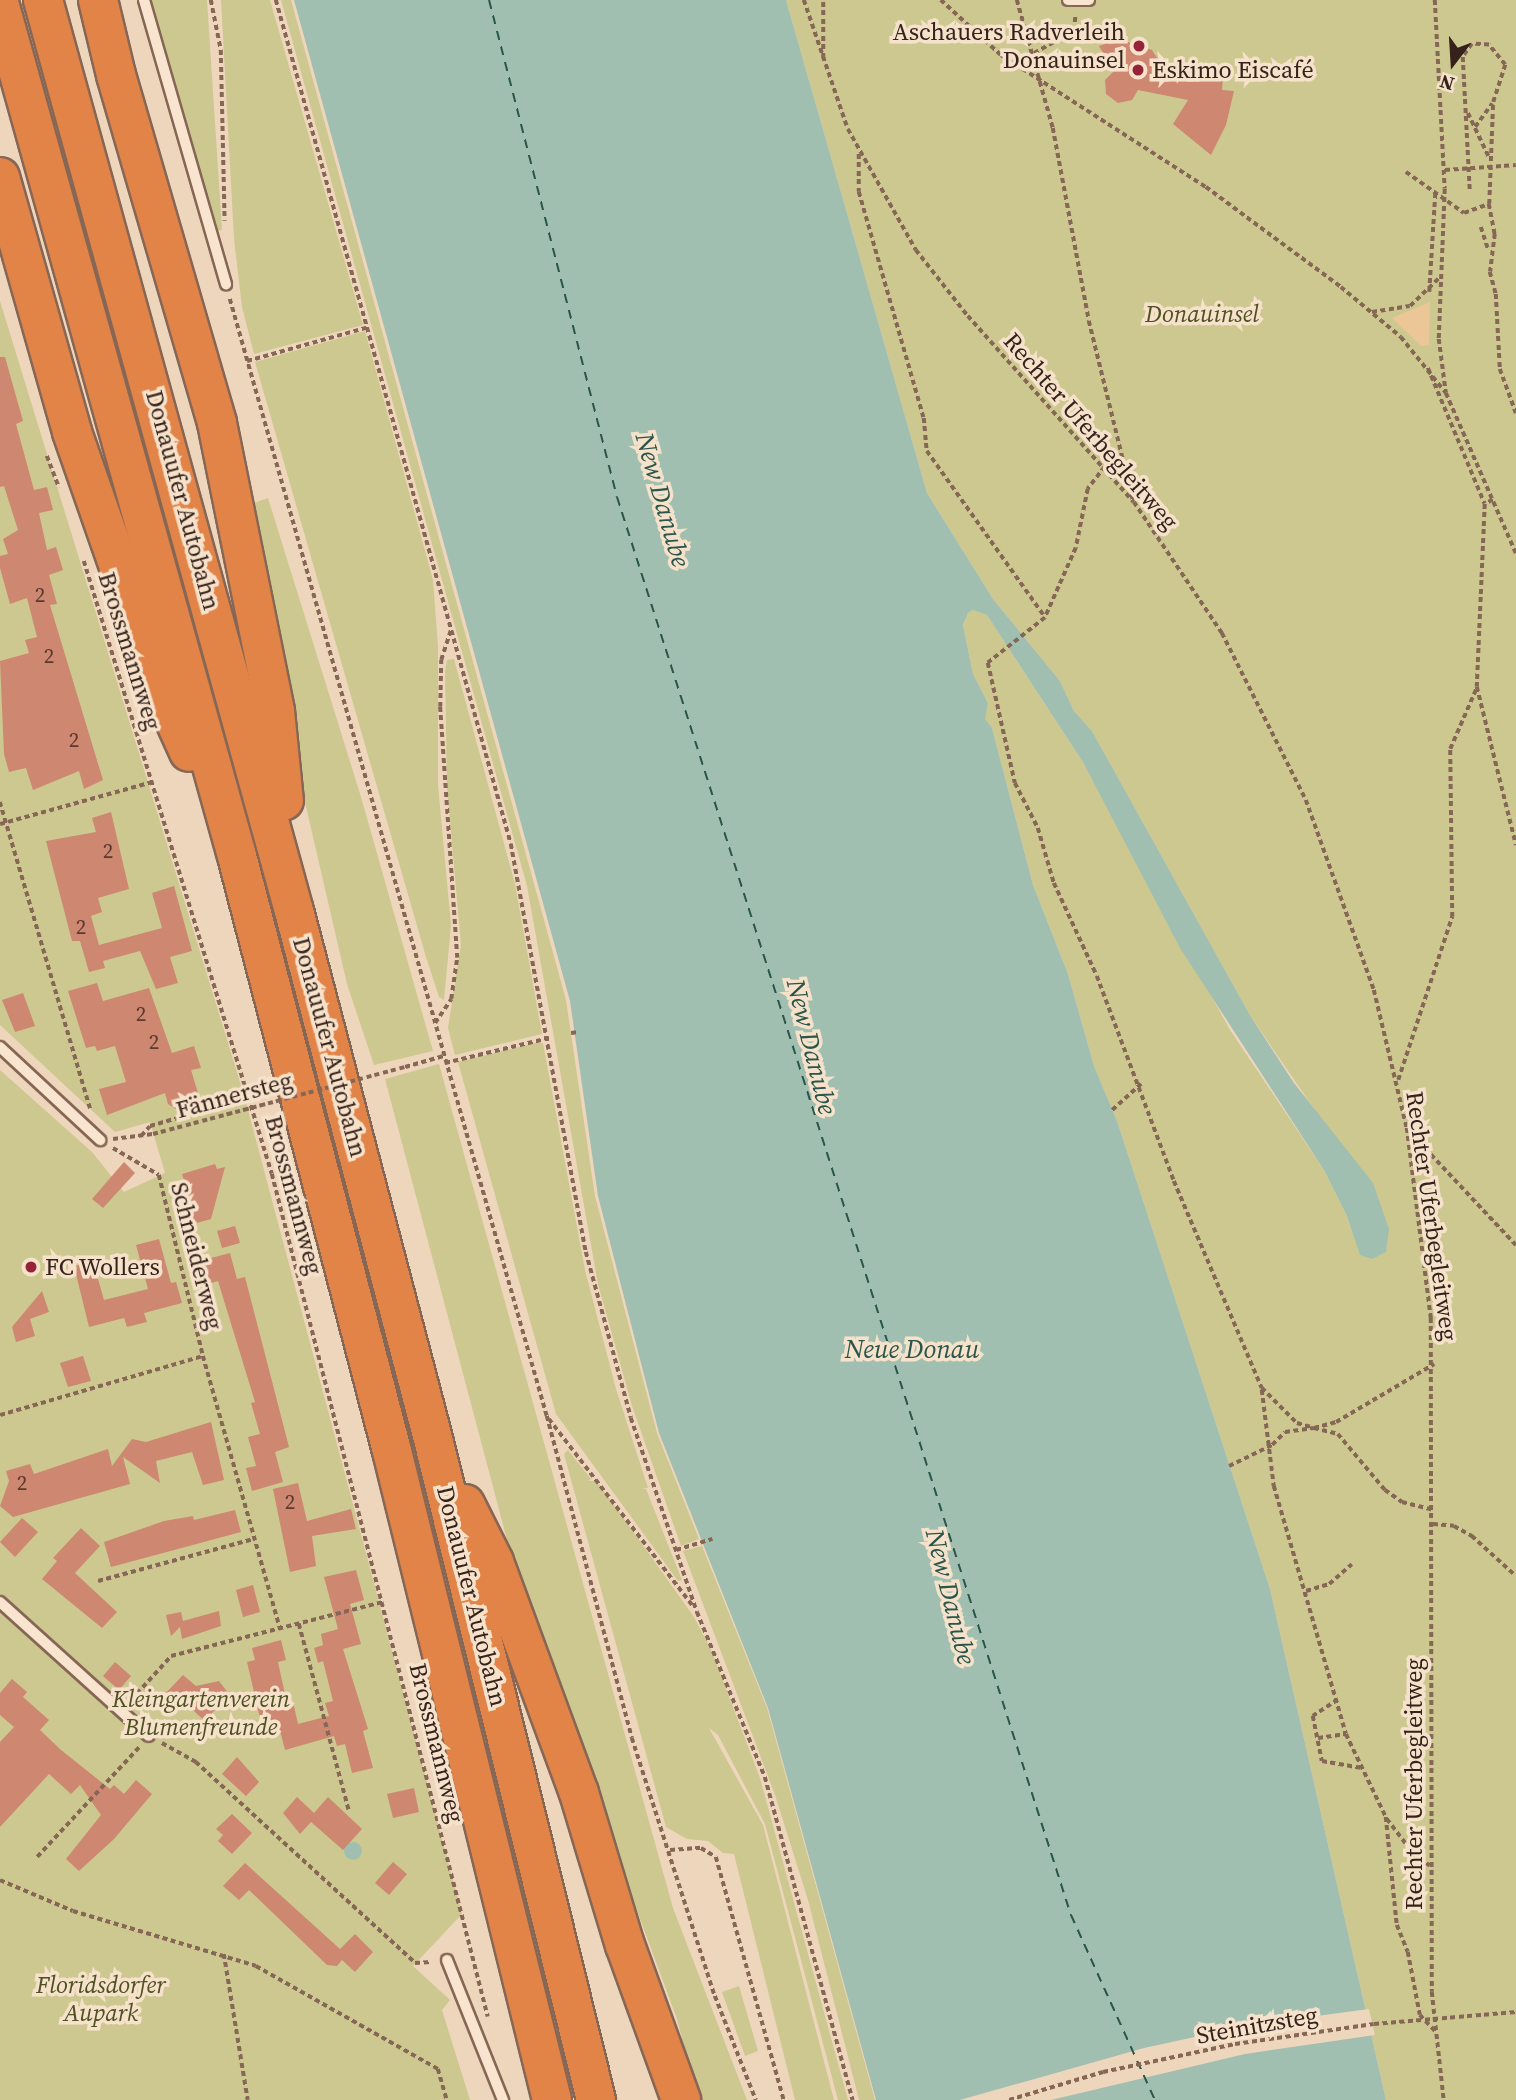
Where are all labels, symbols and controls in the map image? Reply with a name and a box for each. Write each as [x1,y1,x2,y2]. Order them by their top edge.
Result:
place label: Aschauers Radverleih Donauinsel [893,18,1125,74]
north arrow [1418,28,1488,98]
marker: Aschauers Radverleih Donauinsel [1131,38,1147,54]
place label: Eskimo Eiscafé [1152,56,1314,84]
marker: Eskimo Eiscafé [1130,62,1146,78]
text: N [1436,69,1457,98]
park label: Donauinsel [1145,300,1259,328]
street label: Rechter Uferbegleitweg [998,327,1184,535]
street label: Donauufer Autobahn [140,387,226,613]
water label: New Danube [628,429,696,571]
street label: Brossmannweg [92,569,168,733]
house number: 2 [35,582,45,608]
house number: 2 [44,643,54,669]
house number: 2 [69,727,79,753]
house number: 2 [103,838,113,864]
house number: 2 [76,914,86,940]
street label: Donauufer Autobahn [287,934,373,1160]
water label: New Danube [779,976,843,1118]
house number: 2 [136,1001,146,1027]
house number: 2 [149,1029,159,1055]
street label: Fännersteg [173,1066,295,1124]
street label: Rechter Uferbegleitweg [1400,1089,1464,1343]
street label: Brossmannweg [259,1112,329,1278]
street label: Schneiderweg [165,1179,229,1333]
place label: FC Wollers [45,1253,161,1281]
marker: FC Wollers [23,1259,39,1275]
water label: Neue Donau [845,1334,979,1366]
house number: 2 [17,1470,27,1496]
street label: Donauufer Autobahn [431,1483,513,1709]
house number: 2 [285,1489,295,1515]
water label: New Danube [918,1526,982,1668]
street label: Rechter Uferbegleitweg [1400,1658,1428,1910]
street label: Brossmannweg [403,1660,471,1826]
park label: Kleingartenverein Blumenfreunde [112,1685,290,1741]
park label: Floridsdorfer Aupark [36,1971,166,2027]
street label: Steinitzsteg [1194,2000,1320,2050]

